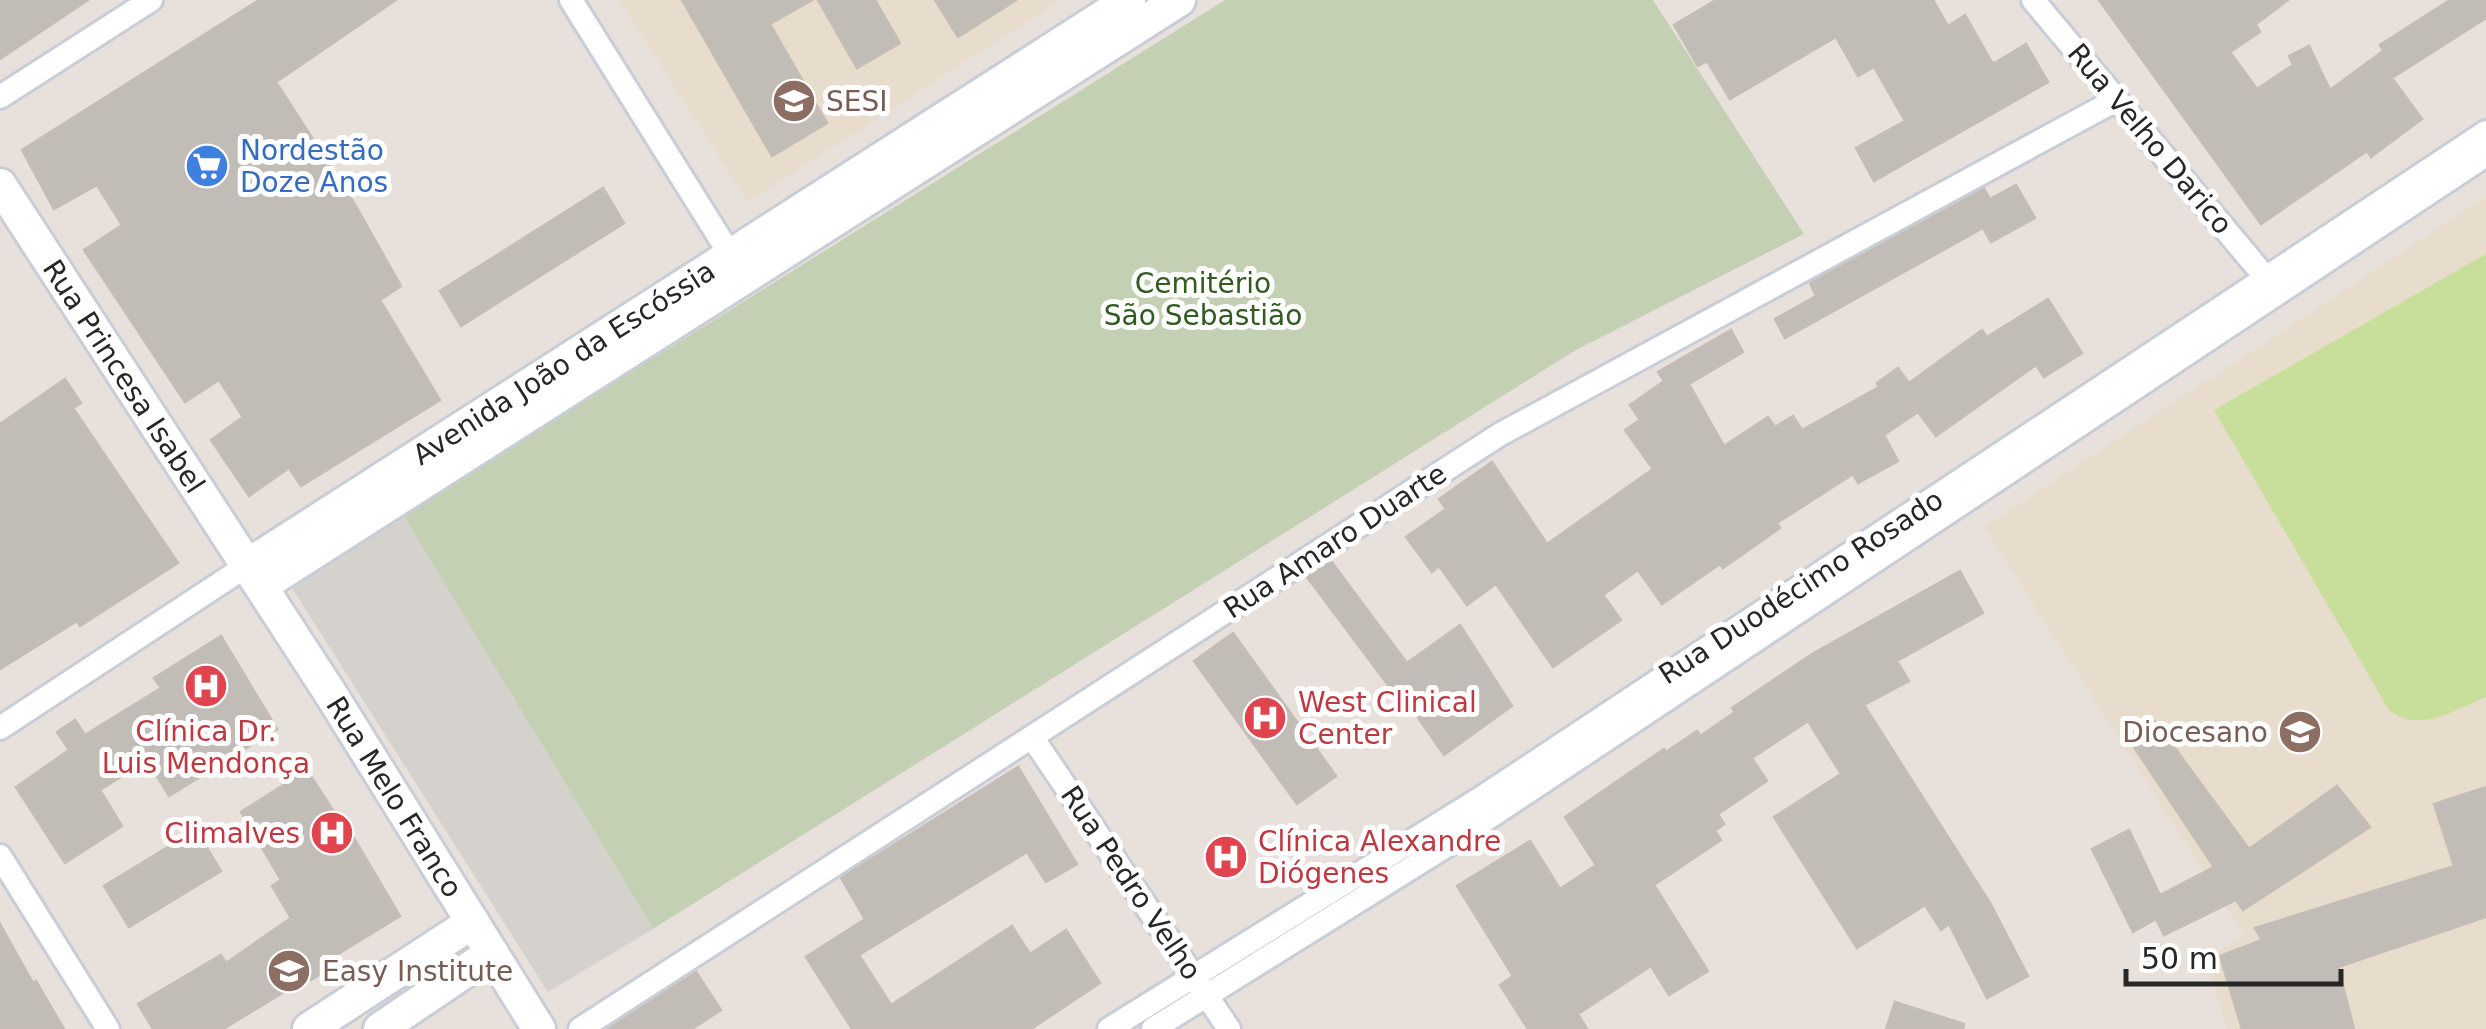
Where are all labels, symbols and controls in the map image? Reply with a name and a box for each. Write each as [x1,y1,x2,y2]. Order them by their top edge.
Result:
street label: Rua Velho Darico [2061,37,2239,241]
school or university icon: SESI [771,78,817,124]
place label: SESI [826,85,888,118]
place label: Nordestão Doze Anos [240,134,388,199]
supermarket icon: Nordestão Doze Anos [184,143,230,189]
street label: Rua Princesa Isabel [36,253,212,499]
street label: Avenida João da Escóssia [407,254,721,472]
park label: Cemitério São Sebastião [1104,267,1302,332]
street label: Rua Amaro Duarte [1218,457,1452,625]
street label: Rua Duodécimo Rosado [1653,483,1949,691]
hospital icon: Clínica Dr. Luis Mendonça [183,663,229,709]
place label: West Clinical Center [1298,686,1477,751]
street label: Rua Melo Franco [320,690,469,903]
hospital icon: West Clinical Center [1242,695,1288,741]
school or university icon: Diocesano [2277,709,2323,755]
place label: Clínica Dr. Luis Mendonça [102,715,310,780]
place label: Diocesano [2122,716,2268,749]
street label: Rua Pedro Velho [1054,780,1208,986]
hospital icon: Climalves [309,810,355,856]
place label: Climalves [164,817,300,850]
place label: Clínica Alexandre Diógenes [1258,825,1501,890]
hospital icon: Clínica Alexandre Diógenes [1203,834,1249,880]
scale bar [2126,924,2341,986]
text: 50 m [2141,941,2218,976]
school or university icon: Easy Institute [266,948,312,994]
place label: Easy Institute [322,955,513,988]

